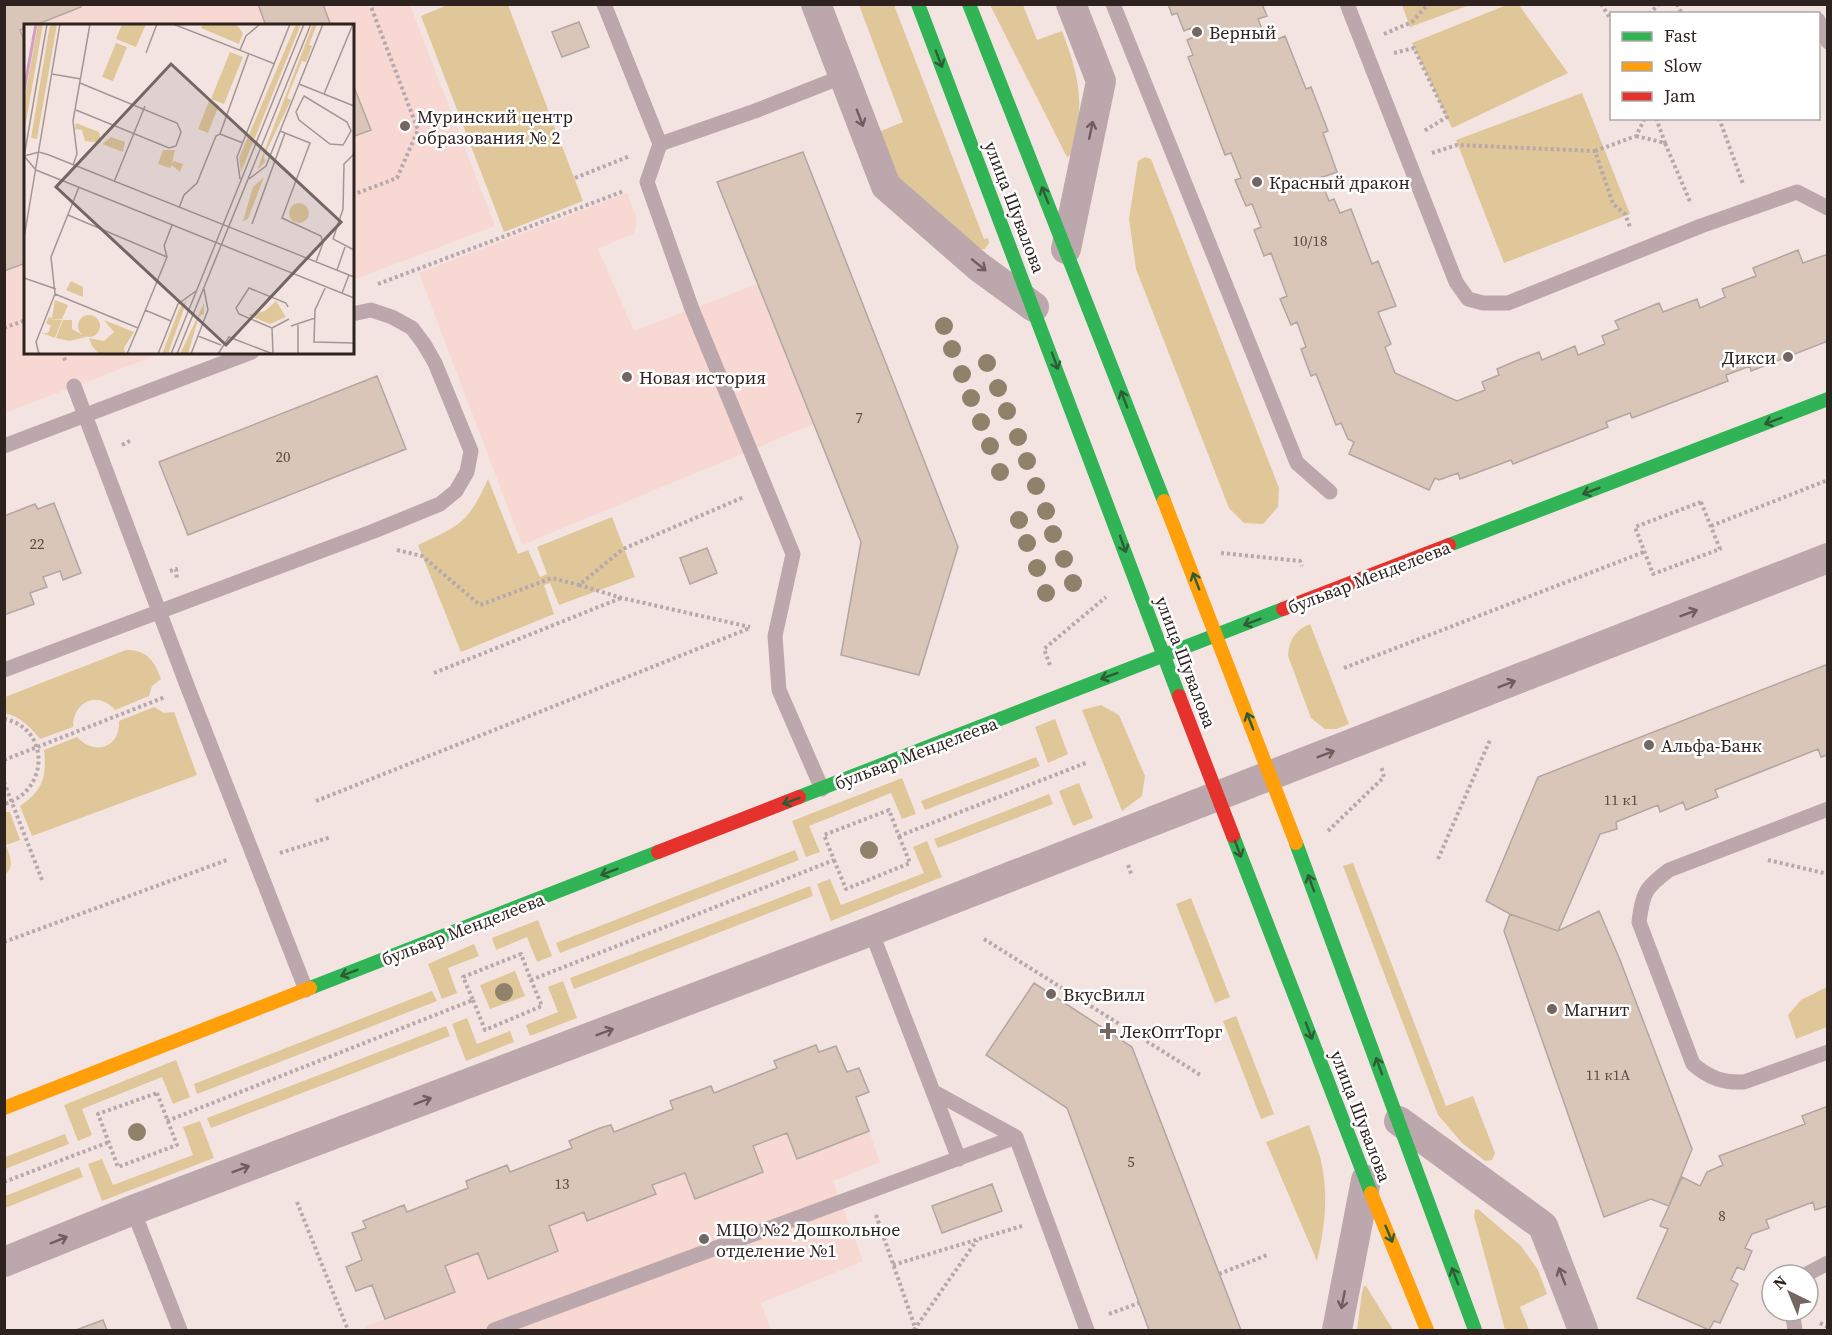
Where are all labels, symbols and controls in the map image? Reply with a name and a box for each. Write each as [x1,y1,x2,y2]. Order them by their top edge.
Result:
legend [1610,12,1820,120]
place label: Верный [1209,20,1276,45]
text: Fast [1664,23,1697,48]
inset map [24,24,354,354]
marker: Верный [1190,25,1204,39]
one-way arrow [934,49,945,68]
text: Slow [1664,53,1702,78]
text: Jam [1663,83,1696,108]
place label: Муринский центр образования № 2 [417,104,573,150]
one-way arrow [855,108,866,127]
marker: Муринский центр образования № 2 [398,119,412,133]
one-way arrow [1086,121,1097,140]
street label: улица Шувалова [978,137,1052,277]
place label: Красный дракон [1269,170,1410,195]
marker: Красный дракон [1250,175,1264,189]
one-way arrow [1039,186,1050,204]
house number: 10/18 [1293,230,1327,251]
one-way arrow [970,259,986,272]
place label: Дикси [1722,345,1776,370]
marker: Дикси [1781,350,1795,364]
one-way arrow [1050,352,1061,370]
place label: Новая история [639,365,766,390]
marker: Новая история [620,370,634,384]
one-way arrow [1118,390,1129,409]
house number: 7 [855,407,863,428]
one-way arrow [1764,416,1783,427]
house number: 20 [275,446,291,467]
one-way arrow [1582,486,1601,497]
house number: 22 [29,533,45,554]
one-way arrow [1118,534,1129,553]
street label: бульвар Менделеева [1284,534,1455,620]
one-way arrow [1189,572,1200,591]
street label: улица Шувалова [1149,592,1223,732]
one-way arrow [1679,606,1698,617]
one-way arrow [1244,617,1262,628]
one-way arrow [1100,672,1119,683]
one-way arrow [1498,678,1516,689]
street label: бульвар Менделеева [831,710,1002,796]
one-way arrow [1244,712,1255,731]
place label: Альфа-Банк [1661,733,1762,758]
marker: Альфа-Банк [1642,738,1656,752]
one-way arrow [1316,748,1334,759]
house number: 11 к1 [1604,789,1638,810]
one-way arrow [782,797,800,808]
one-way arrow [1233,839,1244,858]
one-way arrow [600,867,619,878]
one-way arrow [1305,874,1316,893]
street label: бульвар Менделеева [378,886,549,972]
one-way arrow [340,969,359,980]
place label: ВкусВилл [1063,982,1145,1007]
marker: ВкусВилл [1044,987,1058,1001]
place label: Магнит [1564,997,1630,1022]
marker: Магнит [1545,1002,1559,1016]
place label: ЛекОптТорг [1120,1019,1222,1044]
one-way arrow [1304,1021,1315,1040]
marker: ЛекОптТорг [1101,1024,1115,1038]
one-way arrow [596,1025,614,1036]
street label: улица Шувалова [1324,1046,1398,1186]
one-way arrow [1372,1057,1383,1075]
house number: 11 к1А [1586,1064,1630,1085]
one-way arrow [413,1094,432,1105]
house number: 5 [1127,1151,1135,1172]
one-way arrow [231,1163,250,1174]
house number: 13 [554,1173,570,1194]
house number: 8 [1718,1205,1726,1226]
place label: МЦО №2 Дошкольное отделение №1 [716,1217,900,1263]
one-way arrow [1384,1225,1395,1243]
marker: МЦО №2 Дошкольное отделение №1 [697,1232,711,1246]
one-way arrow [49,1234,68,1245]
north arrow [1760,1263,1820,1323]
one-way arrow [1448,1267,1459,1286]
one-way arrow [1556,1267,1567,1286]
text: N [1768,1270,1792,1294]
one-way arrow [1337,1289,1348,1309]

